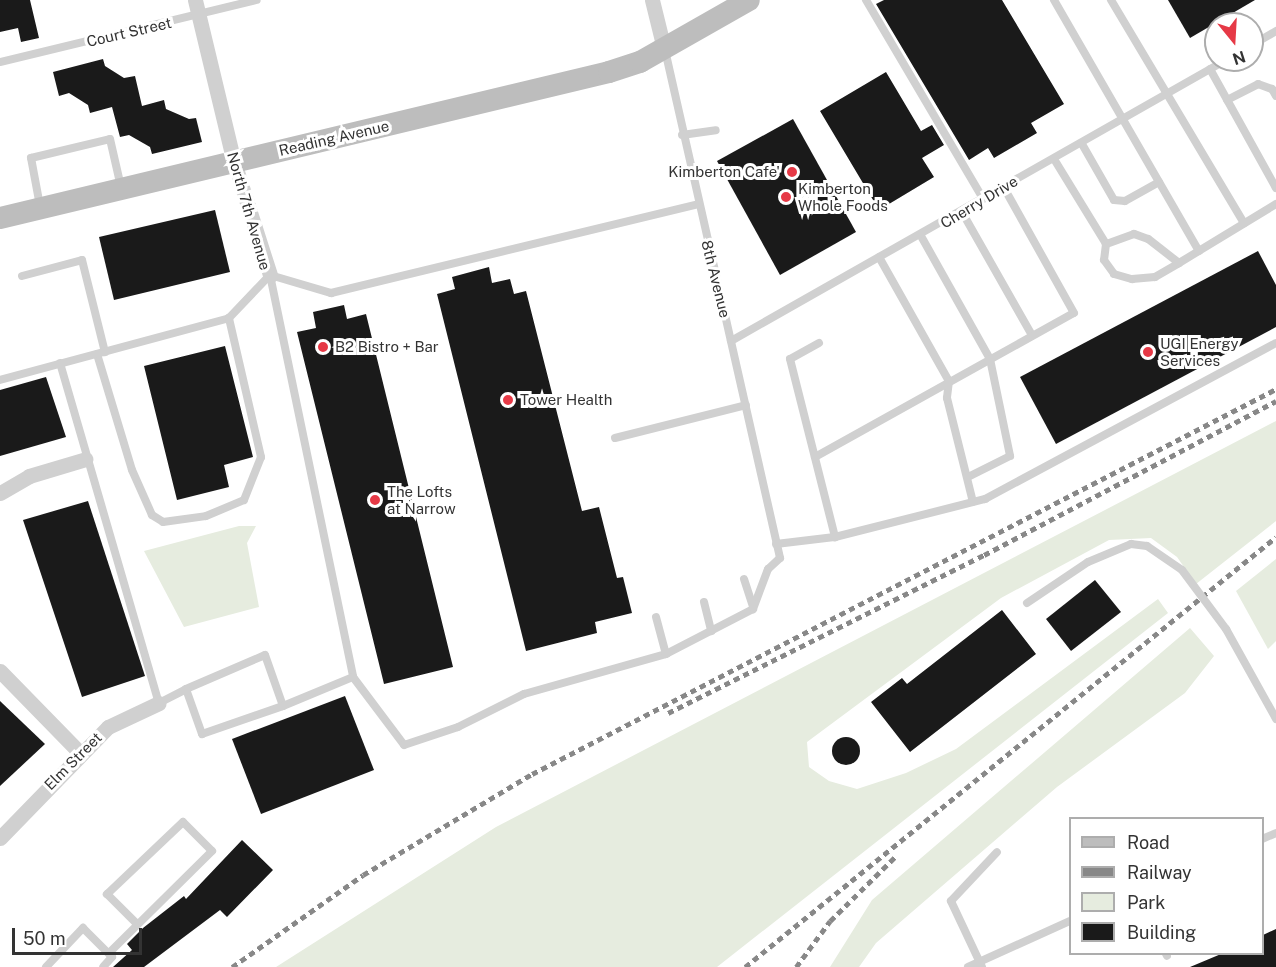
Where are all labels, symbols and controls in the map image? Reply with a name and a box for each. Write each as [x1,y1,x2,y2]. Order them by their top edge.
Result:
north arrow [1204,12,1264,72]
street label: Court Street [85,14,173,50]
text: N [1230,47,1248,69]
street label: Reading Avenue [277,117,391,159]
street label: North 7th Avenue [224,150,274,272]
place label: Kimberton Cafe' [668,163,780,181]
marker: Kimberton Cafe' [785,165,799,179]
street label: Cherry Drive [937,172,1021,232]
place label: Kimberton Whole Foods [798,179,888,214]
marker: Kimberton Whole Foods [779,190,793,204]
street label: 8th Avenue [698,238,734,320]
place label: UGI Energy Services [1160,334,1239,369]
place label: B2 Bistro + Bar [335,338,439,356]
marker: B2 Bistro + Bar [316,340,330,354]
marker: UGI Energy Services [1141,345,1155,359]
place label: Tower Health [520,391,612,409]
marker: Tower Health [501,393,515,407]
place label: The Lofts at Narrow [387,482,456,517]
marker: The Lofts at Narrow [368,493,382,507]
street label: Elm Street [40,728,106,794]
legend [1069,817,1264,955]
text: Road [1127,832,1170,853]
text: Railway [1127,862,1192,883]
text: Park [1127,892,1165,913]
scale bar [15,916,146,954]
text: Building [1127,922,1196,943]
text: 50 m [23,928,66,949]

